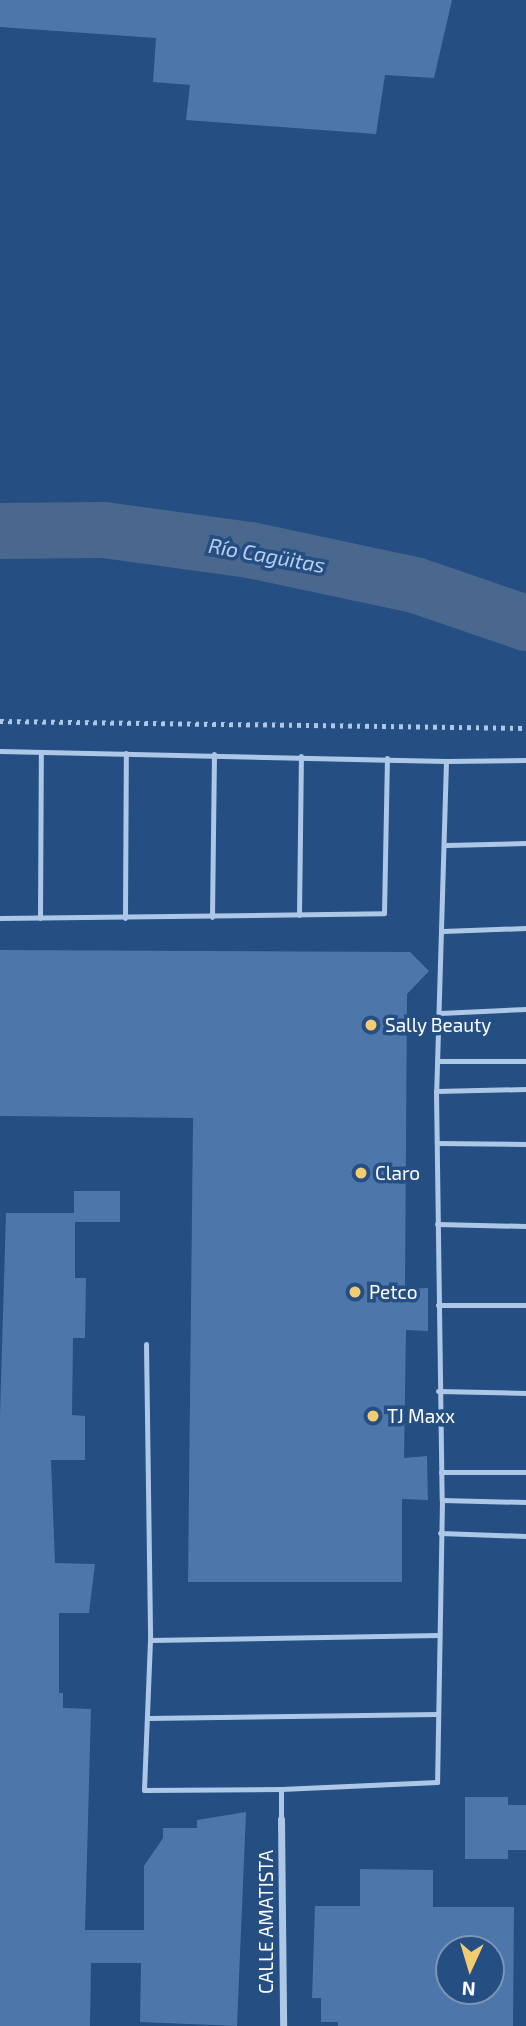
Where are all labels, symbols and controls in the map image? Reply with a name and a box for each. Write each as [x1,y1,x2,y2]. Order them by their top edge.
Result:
water label: Río Cagüitas [207,532,327,578]
place label: Sally Beauty [385,1014,492,1036]
marker: Sally Beauty [363,1017,379,1033]
place label: Claro [375,1162,420,1184]
marker: Claro [353,1165,369,1181]
place label: Petco [369,1281,417,1303]
marker: Petco [347,1284,363,1300]
place label: TJ Maxx [387,1405,455,1427]
marker: TJ Maxx [365,1408,381,1424]
street label: CALLE AMATISTA [255,1850,277,1994]
north arrow [435,1935,505,2005]
text: N [461,1978,476,2001]

